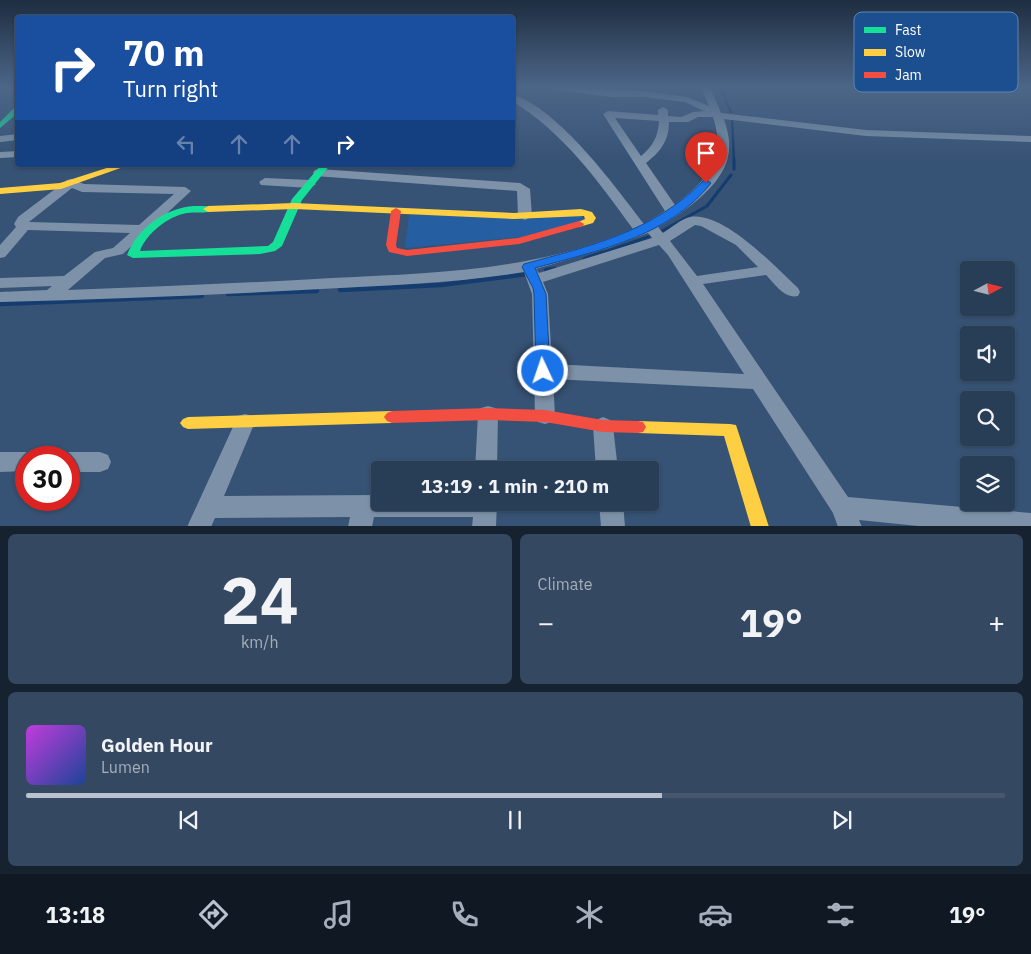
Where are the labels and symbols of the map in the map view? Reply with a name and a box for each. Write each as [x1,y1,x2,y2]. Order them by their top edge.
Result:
legend [854,12,1018,92]
text: Fast [895,21,921,39]
text: Slow [895,43,926,61]
text: Jam [895,66,922,84]
pin [685,132,727,183]
north arrow [960,261,1015,316]
position arrow [516,344,568,396]
speed limit sign: 30 [15,446,80,511]

